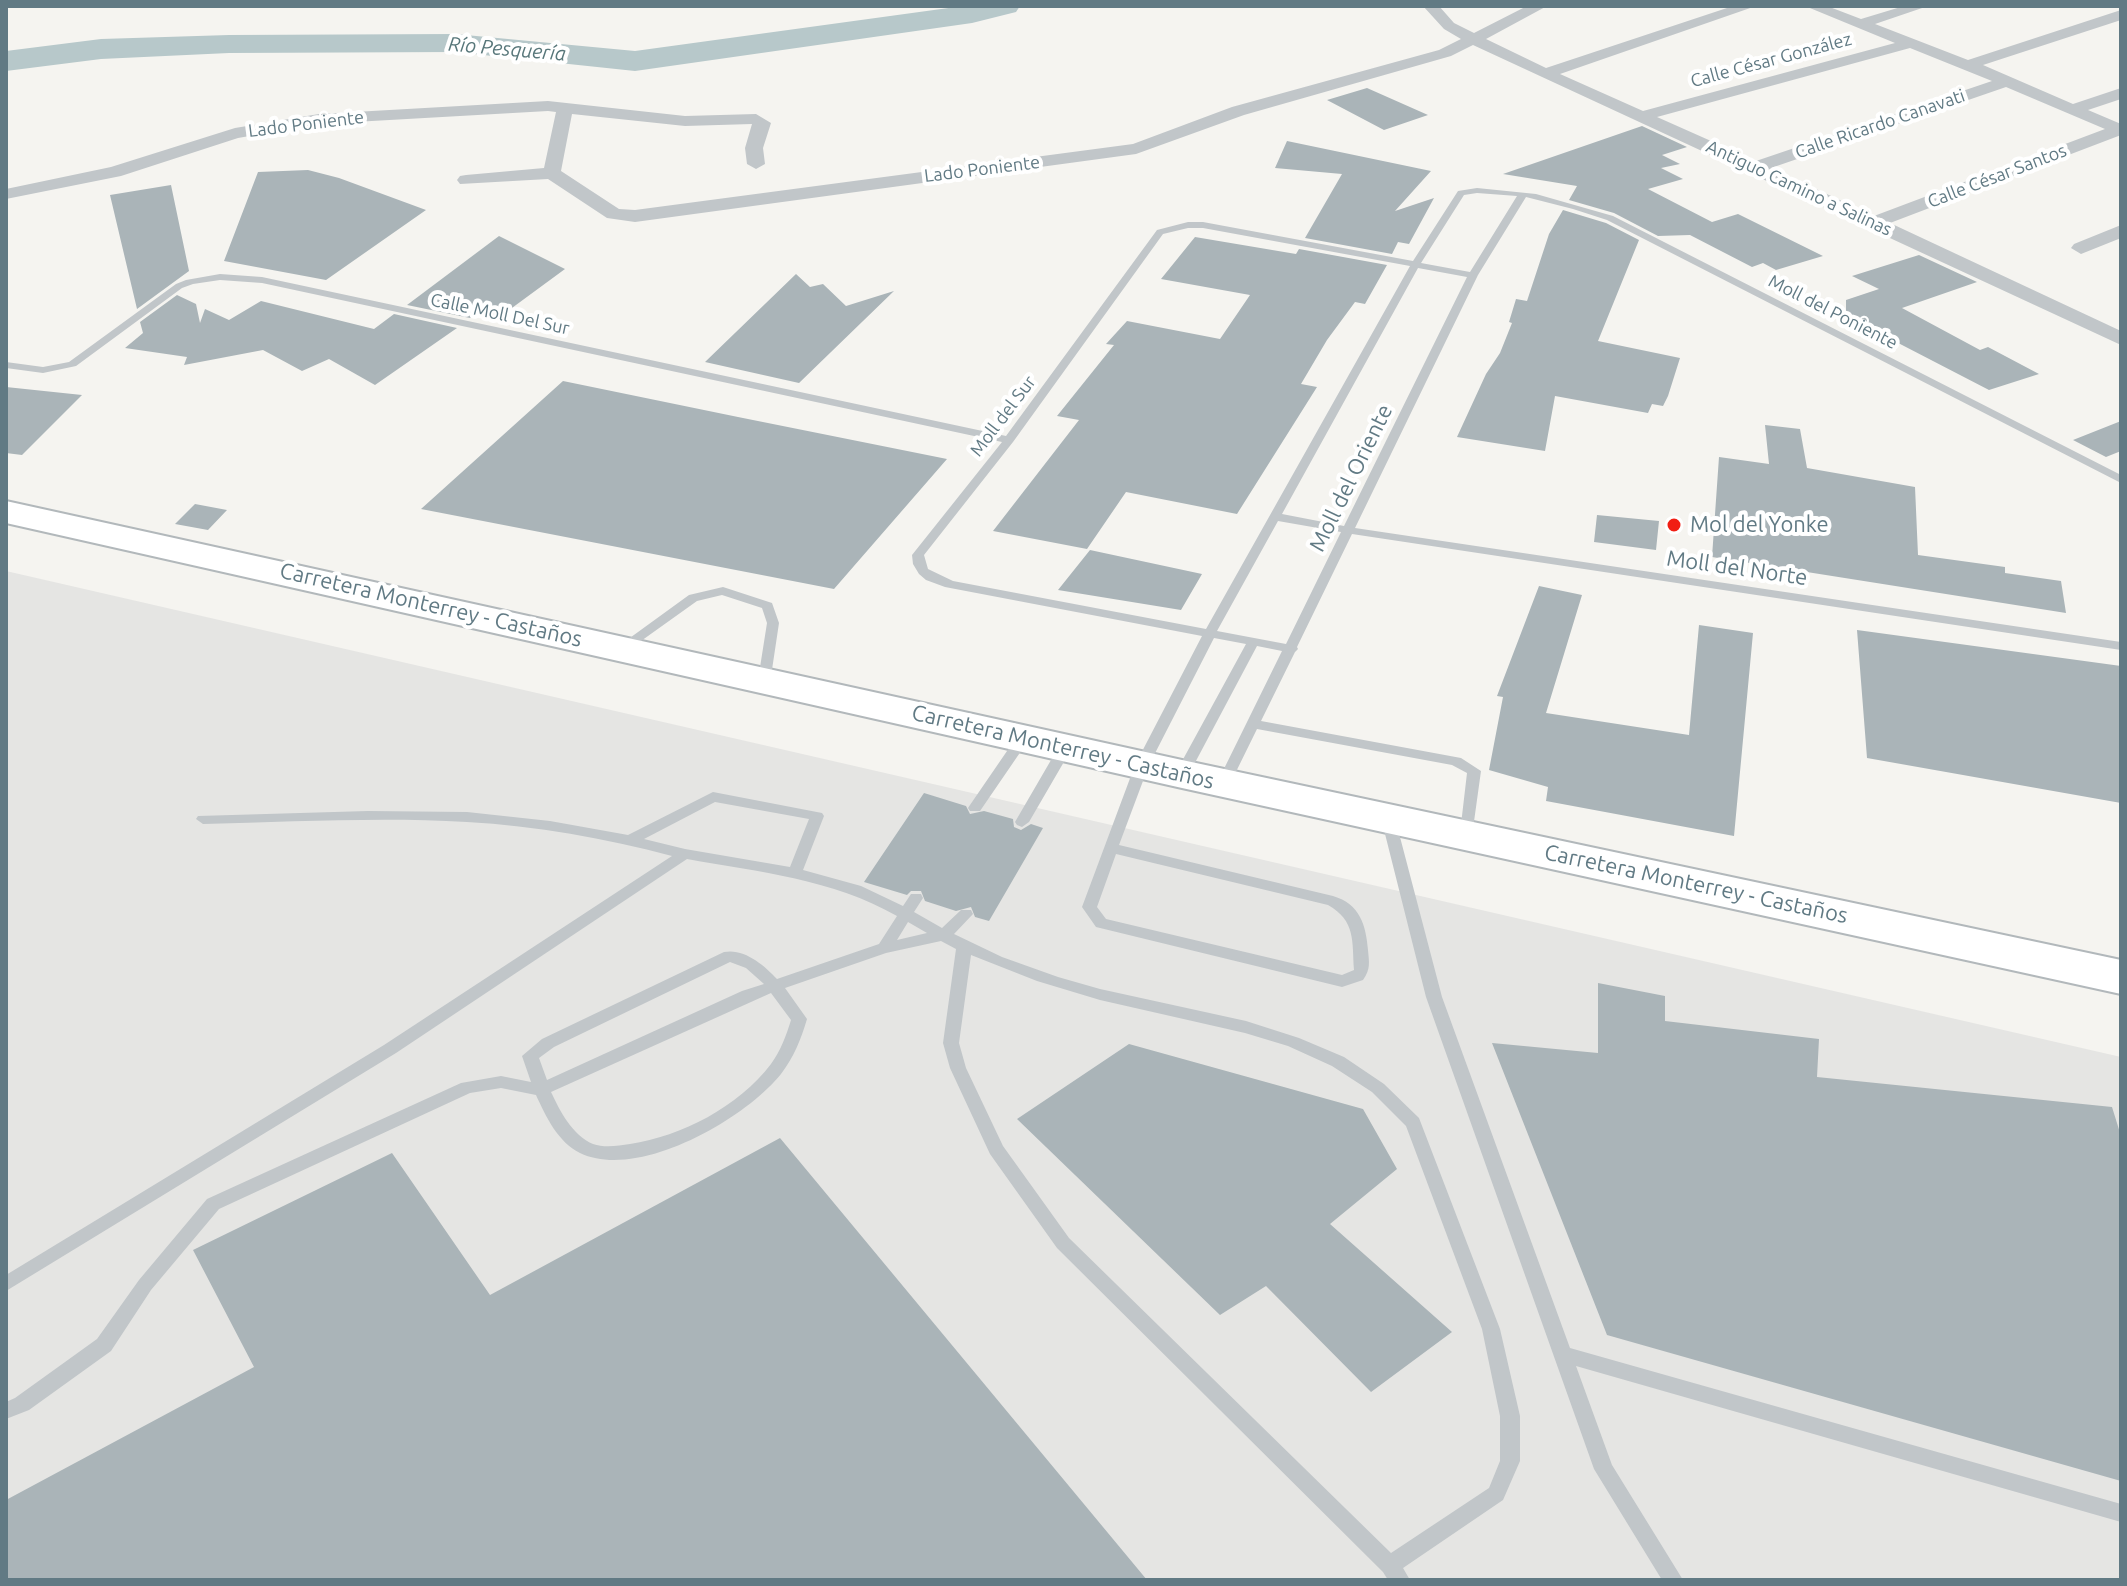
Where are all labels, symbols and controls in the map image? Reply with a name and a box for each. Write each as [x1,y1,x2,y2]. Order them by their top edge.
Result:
street label: Calle César González [1688,28,1854,92]
water label: Río Pesquería [447,32,567,66]
street label: Calle Ricardo Canavati [1792,85,1968,163]
street label: Lado Poniente [247,106,365,142]
street label: Antiguo Camino a Salinas [1703,135,1895,241]
street label: Calle César Santos [1924,140,2070,212]
street label: Lado Poniente [923,151,1041,187]
street label: Moll del Poniente [1765,270,1901,354]
street label: Calle Moll Del Sur [429,289,571,339]
street label: Moll del Sur [966,371,1040,461]
street label: Moll del Oriente [1304,400,1398,556]
place label: Mol del Yonke [1690,512,1829,538]
marker: Mol del Yonke [1665,516,1683,534]
street label: Moll del Norte [1665,545,1809,591]
street label: Carretera Monterrey - Castaños [277,557,585,653]
street label: Carretera Monterrey - Castaños [909,699,1217,795]
street label: Carretera Monterrey - Castaños [1542,839,1850,929]

